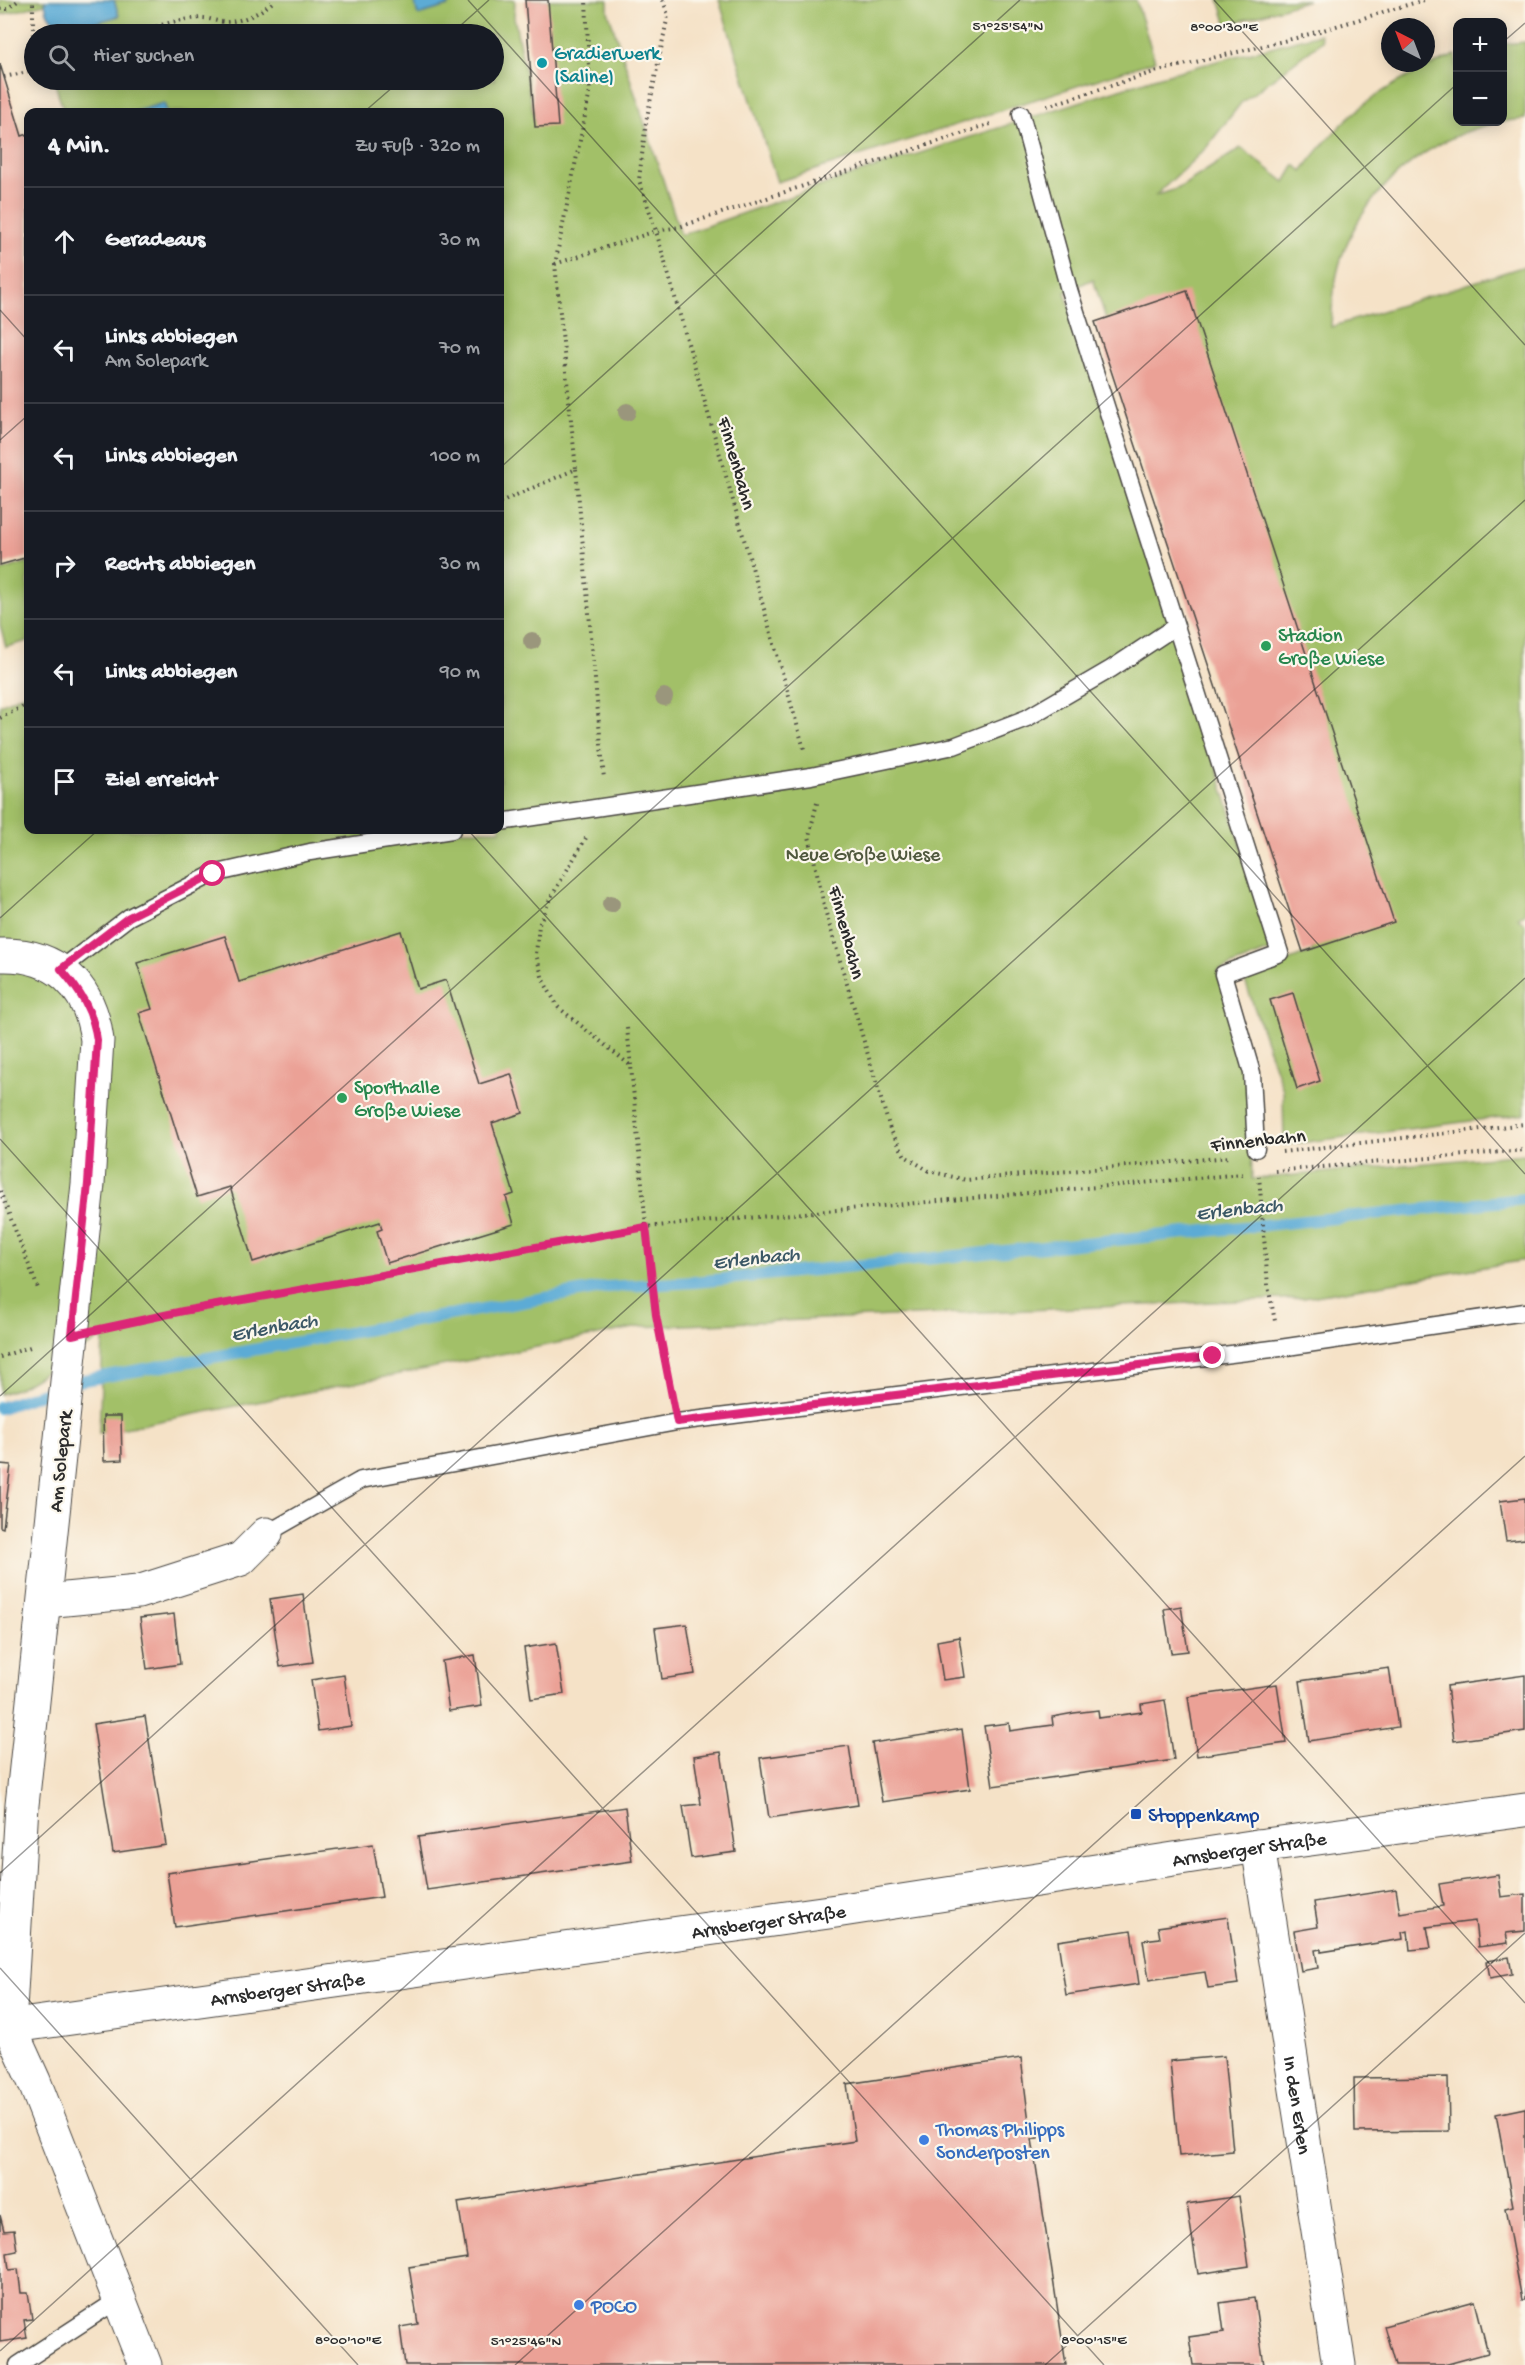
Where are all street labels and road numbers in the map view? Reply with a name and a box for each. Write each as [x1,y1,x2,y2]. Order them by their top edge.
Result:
street label: Finnenbahn [710,414,759,513]
street label: Finnenbahn [821,883,868,982]
street label: Finnenbahn [1209,1126,1307,1159]
street label: Am Solepark [46,1407,79,1513]
street label: Arnsberger Straße [1171,1829,1329,1874]
street label: Arnsberger Straße [690,1902,848,1946]
street label: Arnsberger Straße [209,1969,367,2013]
street label: In den Erlen [1276,2055,1314,2157]

